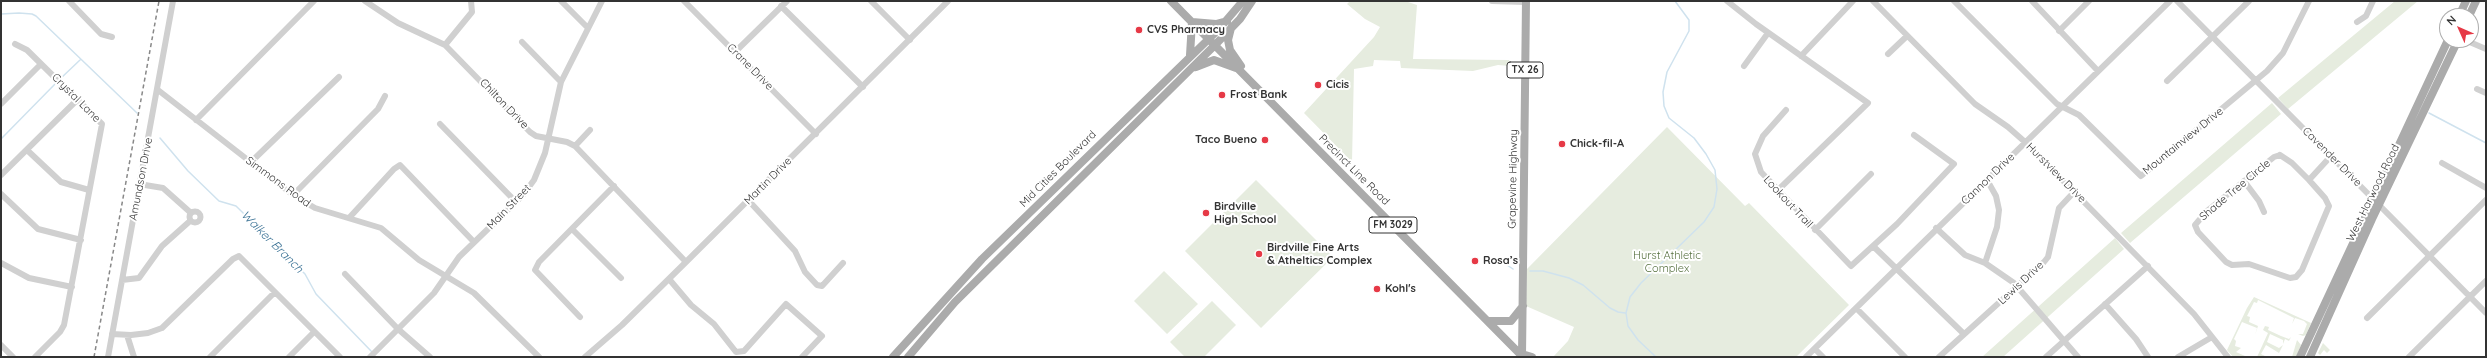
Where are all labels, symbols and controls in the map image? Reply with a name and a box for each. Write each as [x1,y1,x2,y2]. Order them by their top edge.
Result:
north arrow [2439,8,2479,48]
text: N [2443,12,2459,28]
place label: CVS Pharmacy [1147,23,1225,37]
marker: CVS Pharmacy [1134,25,1144,35]
street label: Crane Drive [724,41,776,93]
road number: TX 26 [1507,62,1543,78]
street label: Crystal Lane [49,71,103,125]
street label: Chilton Drive [477,76,531,132]
place label: Cicis [1326,78,1349,92]
marker: Cicis [1313,80,1323,90]
place label: Frost Bank [1230,88,1287,102]
marker: Frost Bank [1217,90,1227,100]
street label: Mountainview Drive [2140,105,2226,177]
street label: Cavender Drive [2300,125,2364,189]
street label: Mid Cities Boulevard [1017,128,1099,210]
street label: Grapevine Highway [1506,129,1520,229]
street label: Precinct Line Road [1316,132,1392,208]
place label: Taco Bueno [1195,133,1257,147]
marker: Taco Bueno [1260,135,1270,145]
street label: Amundson Drive [127,136,155,222]
place label: Chick-fil-A [1570,137,1624,151]
marker: Chick-fil-A [1557,139,1567,149]
street label: Hurstview Drive [2023,140,2089,206]
street label: West Harwood Road [2344,142,2402,244]
street label: Cannon Drive [1959,150,2017,208]
street label: Simmons Road [243,154,313,210]
street label: Martin Drive [741,154,795,208]
street label: Shade Tree Circle [2197,157,2273,223]
street label: Lookout Trail [1761,173,1815,231]
street label: Main Street [484,182,534,232]
place label: Birdville High School [1214,200,1276,226]
water label: Walker Branch [238,208,306,276]
marker: Birdville High School [1201,208,1211,218]
road number: FM 3029 [1369,217,1417,233]
place label: Birdville Fine Arts & Atheltics Complex [1267,241,1372,267]
marker: Birdville Fine Arts & Atheltics Complex [1254,249,1264,259]
park label: Hurst Athletic Complex [1633,249,1701,275]
place label: Rosa’s [1483,254,1518,268]
marker: Rosa’s [1470,256,1480,266]
street label: Lewis Drive [1996,259,2046,307]
place label: Kohl's [1385,282,1416,296]
marker: Kohl's [1372,284,1382,294]

